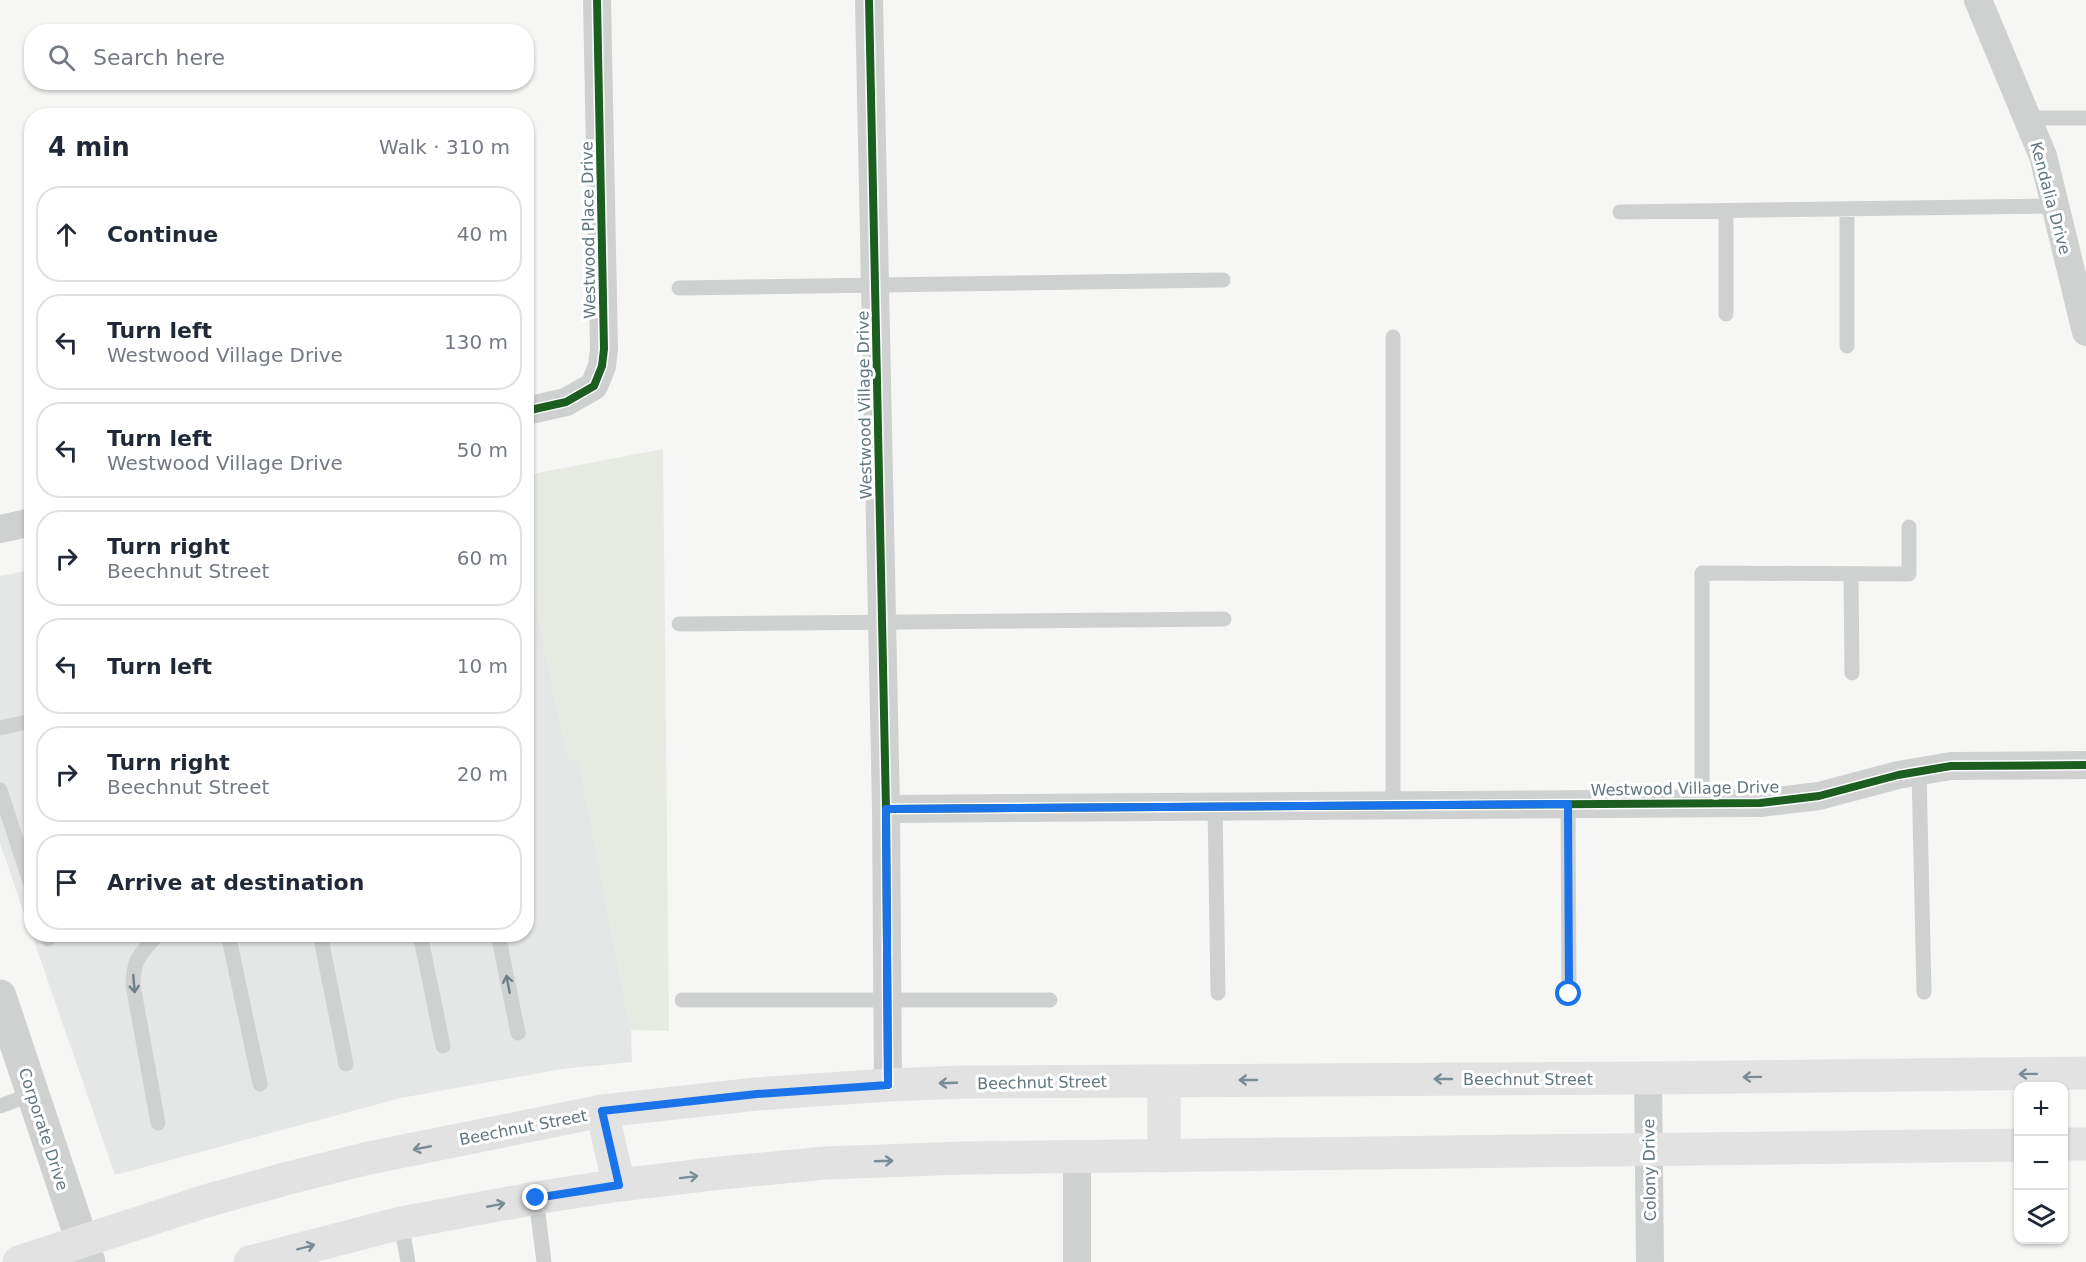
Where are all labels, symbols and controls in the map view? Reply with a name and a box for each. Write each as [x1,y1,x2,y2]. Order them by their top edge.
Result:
search box [24,24,534,90]
icon: search [45,41,78,74]
text: Search here [93,45,225,70]
text: 4 min [48,132,130,162]
text: Walk · 310 m [379,135,510,159]
street label: Kendalia Drive [2026,140,2075,257]
street label: Westwood Place Drive [577,141,600,319]
icon: ahead [50,218,83,251]
text: Continue [107,222,218,247]
text: 40 m [457,222,508,246]
street label: Westwood Village Drive [853,310,876,500]
text: Turn left [107,318,212,343]
icon: left [50,326,83,359]
text: 130 m [444,330,508,354]
text: Westwood Village Drive [107,343,343,367]
text: Turn left [107,426,212,451]
icon: left [50,434,83,467]
text: 50 m [457,438,508,462]
text: Westwood Village Drive [107,451,343,475]
text: Turn right [107,534,230,559]
icon: right [50,542,83,575]
text: 60 m [457,546,508,570]
text: Beechnut Street [107,559,269,583]
icon: left [50,650,83,683]
text: Turn left [107,654,212,679]
text: 10 m [457,654,508,678]
text: Turn right [107,750,230,775]
icon: right [50,758,83,791]
text: 20 m [457,762,508,786]
text: Beechnut Street [107,775,269,799]
street label: Westwood Village Drive [1590,777,1780,800]
icon: arrive [50,866,83,899]
text: Arrive at destination [107,870,364,895]
one-way arrow [129,974,140,994]
one-way arrow [502,975,513,994]
route start [1555,980,1581,1006]
street label: Corporate Drive [15,1065,72,1193]
one-way arrow [2018,1068,2038,1080]
street label: Beechnut Street [1463,1070,1593,1089]
one-way arrow [1743,1071,1763,1083]
street label: Beechnut Street [977,1072,1107,1093]
one-way arrow [1433,1073,1453,1085]
one-way arrow [1238,1074,1258,1086]
one-way arrow [938,1077,958,1089]
map controls [2014,1082,2068,1244]
button: + [2014,1082,2068,1136]
street label: Beechnut Street [458,1106,589,1149]
street label: Colony Drive [1639,1119,1660,1221]
button: − [2014,1136,2068,1190]
one-way arrow [412,1143,432,1154]
one-way arrow [873,1156,893,1167]
one-way arrow [679,1171,699,1182]
route end [522,1184,548,1210]
button: layers [2014,1190,2068,1244]
one-way arrow [486,1199,506,1210]
one-way arrow [296,1241,315,1252]

